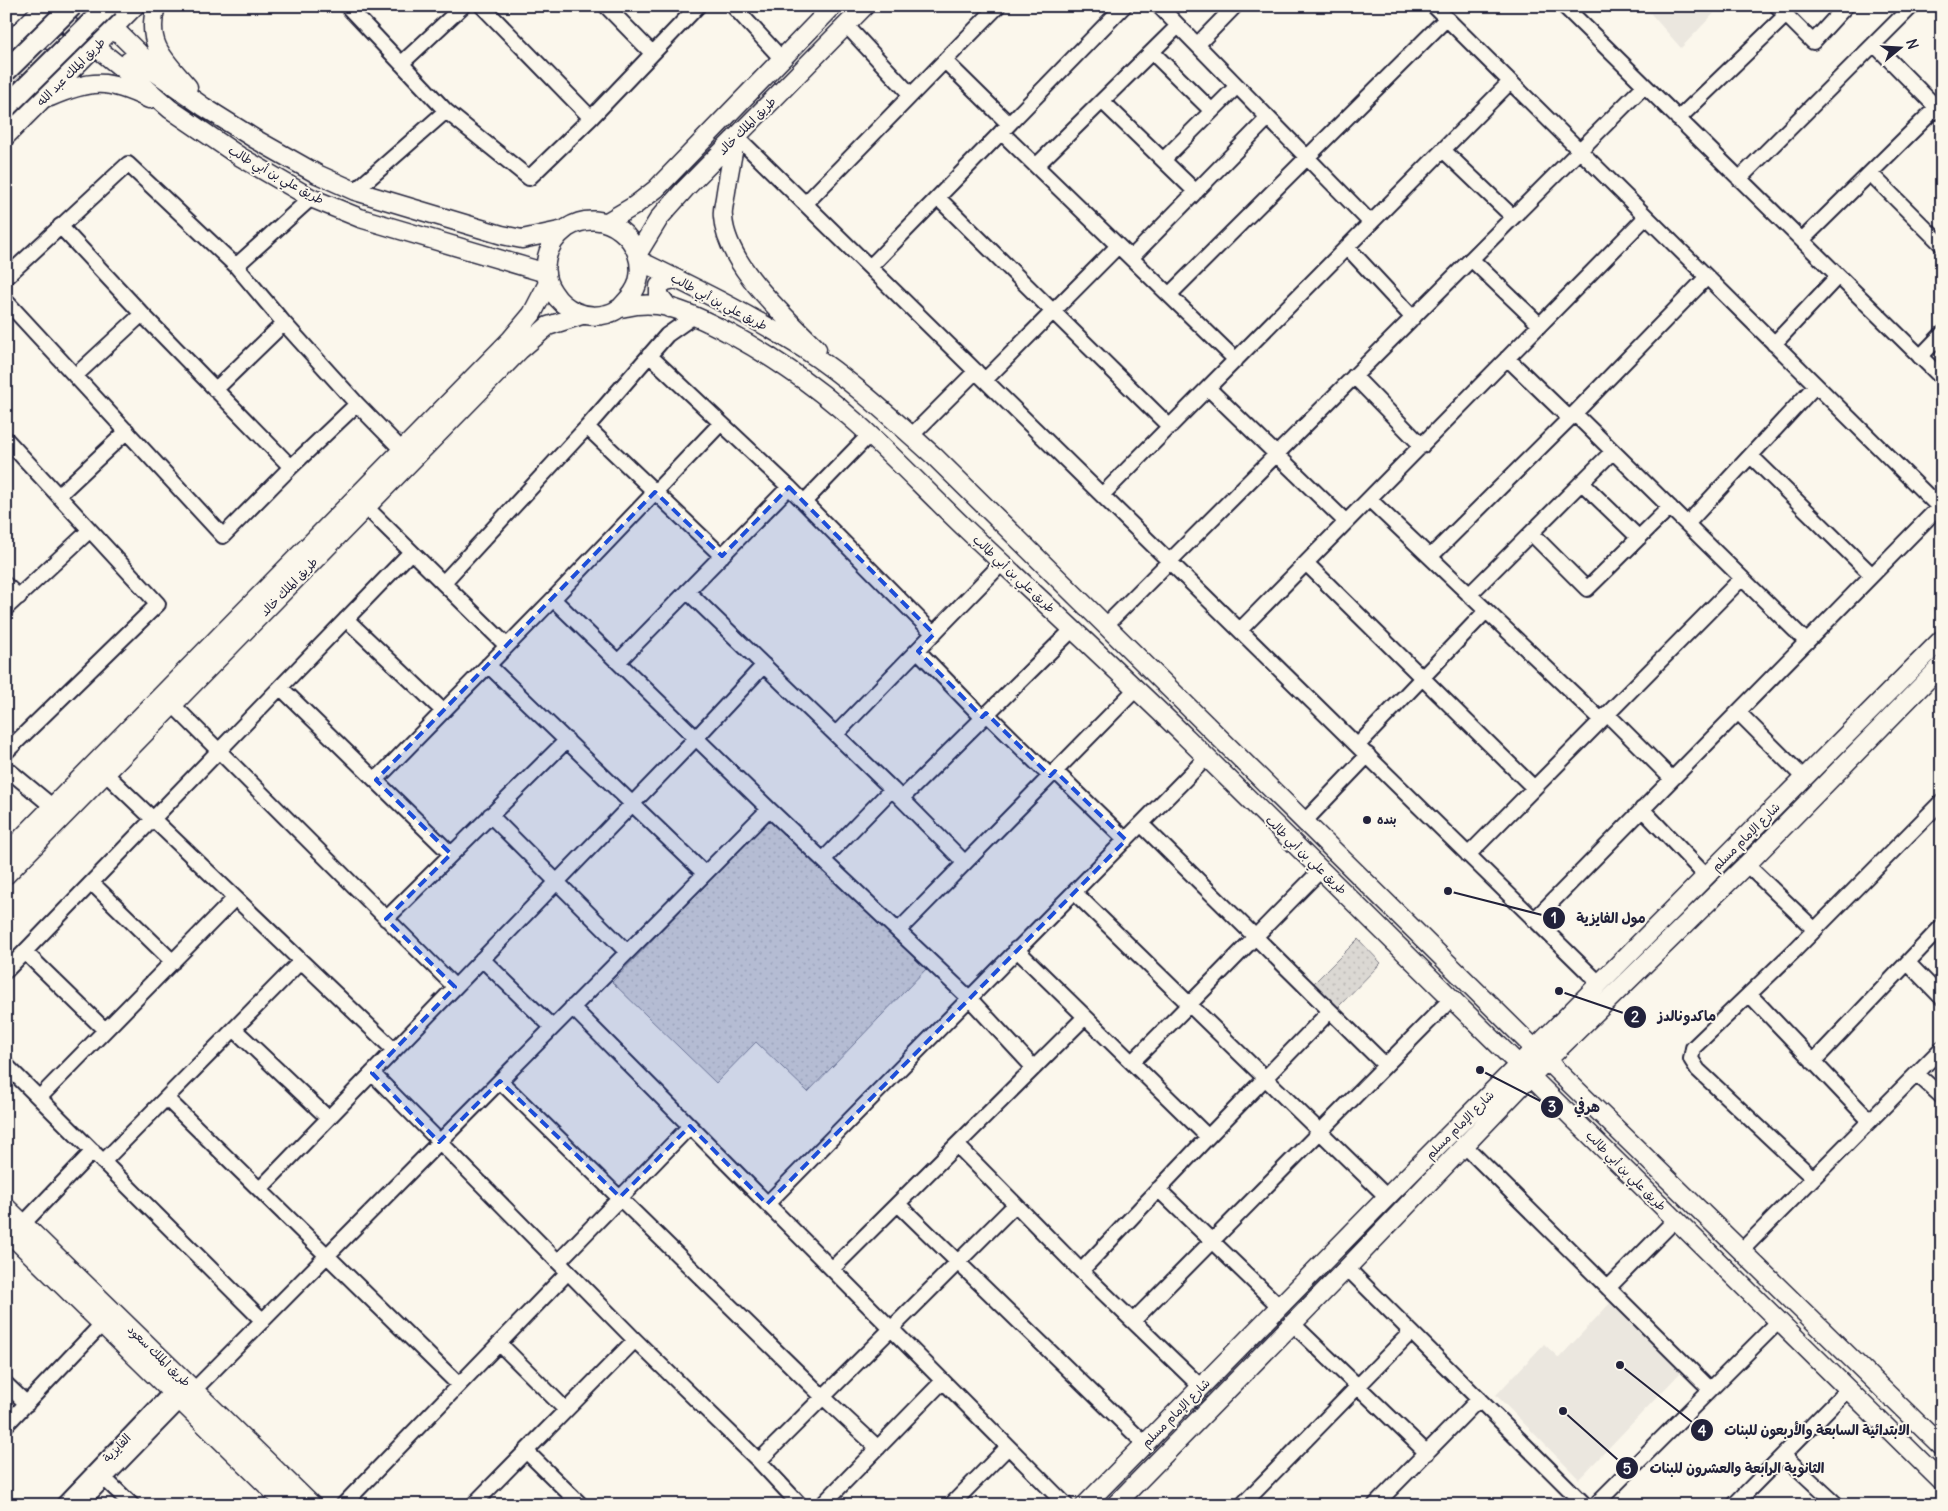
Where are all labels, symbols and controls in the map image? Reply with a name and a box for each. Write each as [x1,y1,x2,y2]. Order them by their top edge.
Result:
north arrow [1876,22,1926,72]
street label: طريق الملك عبد الله [33,34,109,110]
text: N [1902,37,1922,51]
street label: طريق الملك خالد [715,94,779,158]
street label: طريق علي بن أبي طالب [224,142,327,211]
street label: طريق علي بن أبي طالب [667,270,770,337]
street label: طريق علي بن أبي طالب [967,532,1059,619]
street label: طريق الملك خالد [257,554,320,619]
street label: شارع الإمام مسلم [1708,799,1784,875]
street label: طريق علي بن أبي طالب [1260,812,1350,900]
place label: بنده [1377,812,1397,827]
marker: بنده [1361,814,1373,826]
callout: مول الفايزية [1541,903,1656,932]
text: 1 [1551,908,1557,927]
text: مول الفايزية [1576,909,1646,928]
callout: ماكدونالدز [1622,1002,1726,1031]
text: 2 [1631,1007,1639,1026]
text: ماكدونالدز [1656,1007,1716,1026]
street label: شارع الإمام مسلم [1422,1087,1498,1163]
callout: هرفي [1539,1092,1610,1121]
text: 3 [1548,1097,1556,1116]
text: هرفي [1574,1097,1600,1118]
street label: طريق علي بن أبي طالب [1580,1127,1670,1217]
street label: طريق الملك سعود [124,1322,194,1390]
street label: شارع الإمام مسلم [1138,1375,1214,1451]
callout: الابتدائية السابعة والأربعون للبنات [1689,1416,1920,1445]
text: الابتدائية السابعة والأربعون للبنات [1724,1420,1910,1440]
text: 4 [1698,1421,1707,1440]
street label: الفايزية [99,1430,134,1465]
callout: الثانوية الرابعة والعشرون للبنات [1615,1454,1834,1483]
text: 5 [1623,1459,1632,1478]
text: الثانوية الرابعة والعشرون للبنات [1650,1459,1825,1478]

